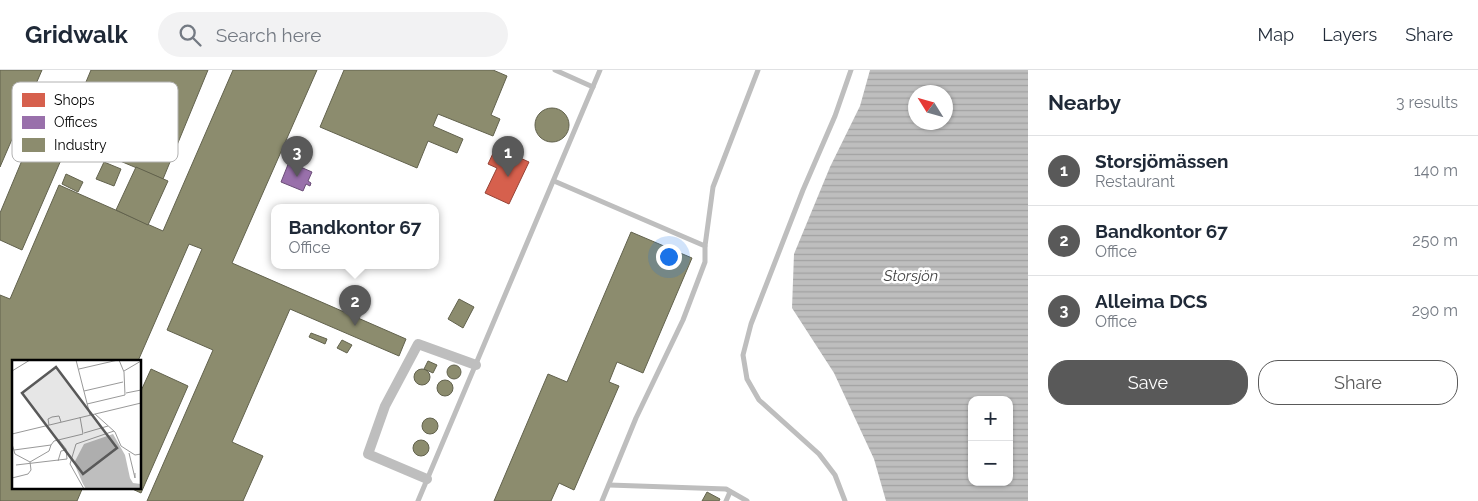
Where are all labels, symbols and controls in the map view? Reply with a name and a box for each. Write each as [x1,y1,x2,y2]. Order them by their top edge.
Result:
search box [158,12,508,57]
text: Gridwalk [25,20,128,49]
icon: search [176,21,204,49]
text: Search here [216,24,321,46]
text: Map [1258,24,1294,45]
text: Layers [1322,24,1377,45]
text: Share [1405,24,1453,45]
legend [12,82,178,162]
north arrow [908,85,953,130]
text: Nearby [1048,90,1121,115]
text: Shops [54,92,95,108]
text: 3 results [1396,93,1458,112]
text: Offices [54,114,98,130]
pin: 3 [281,136,313,177]
pin: 1 [492,136,524,177]
text: Industry [54,137,107,153]
text: Storsjömässen [1095,150,1229,172]
text: 1 [1060,161,1068,180]
text: 140 m [1414,161,1458,180]
text: Restaurant [1095,172,1175,191]
popup [271,204,439,269]
text: Bandkontor 67 [289,216,421,238]
text: Bandkontor 67 [1095,220,1228,242]
text: 2 [1059,231,1069,250]
text: 250 m [1412,231,1458,250]
text: Office [289,238,330,257]
text: Office [1095,242,1137,261]
your location [656,244,682,270]
water label: Storsjön [883,267,938,285]
pin: 2 [339,285,371,326]
text: Alleima DCS [1095,290,1207,312]
text: 3 [1060,301,1068,320]
text: 290 m [1412,301,1458,320]
text: Office [1095,312,1137,331]
inset map [12,360,141,488]
button: Save [1048,360,1248,405]
button: Share [1258,360,1458,405]
map controls [968,396,1013,486]
button: + [968,396,1013,441]
button: − [968,441,1013,486]

